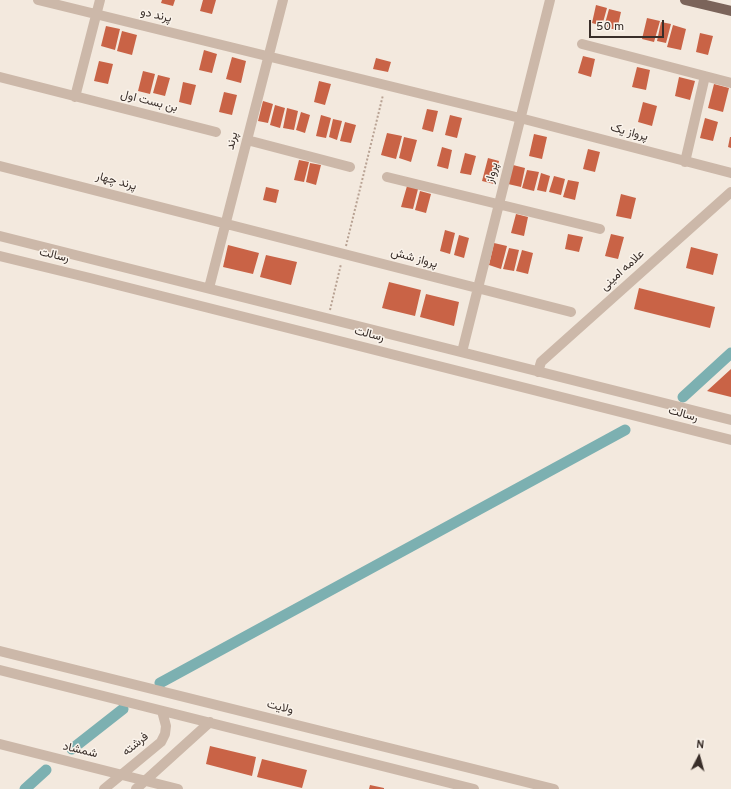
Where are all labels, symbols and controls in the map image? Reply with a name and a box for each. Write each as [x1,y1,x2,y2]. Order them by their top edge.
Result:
street label: پرند دو [139,5,173,27]
scale bar [591,12,666,38]
text: 50 m [596,19,624,35]
street label: بن بست اول [119,88,179,116]
street label: پرواز یک [608,121,650,145]
street label: پرند [224,131,242,151]
street label: پرواز [483,161,503,185]
street label: پرند چهار [94,170,138,194]
street label: رسالت [38,246,70,266]
street label: پرواز شش [389,246,439,272]
street label: علامه امینی [598,247,648,295]
street label: رسالت [353,324,385,346]
street label: رسالت [666,404,700,426]
street label: ولایت [265,698,295,718]
street label: فرشته [120,730,152,760]
north arrow [679,737,719,777]
text: N [696,738,705,752]
street label: شمشاد [61,740,99,762]

